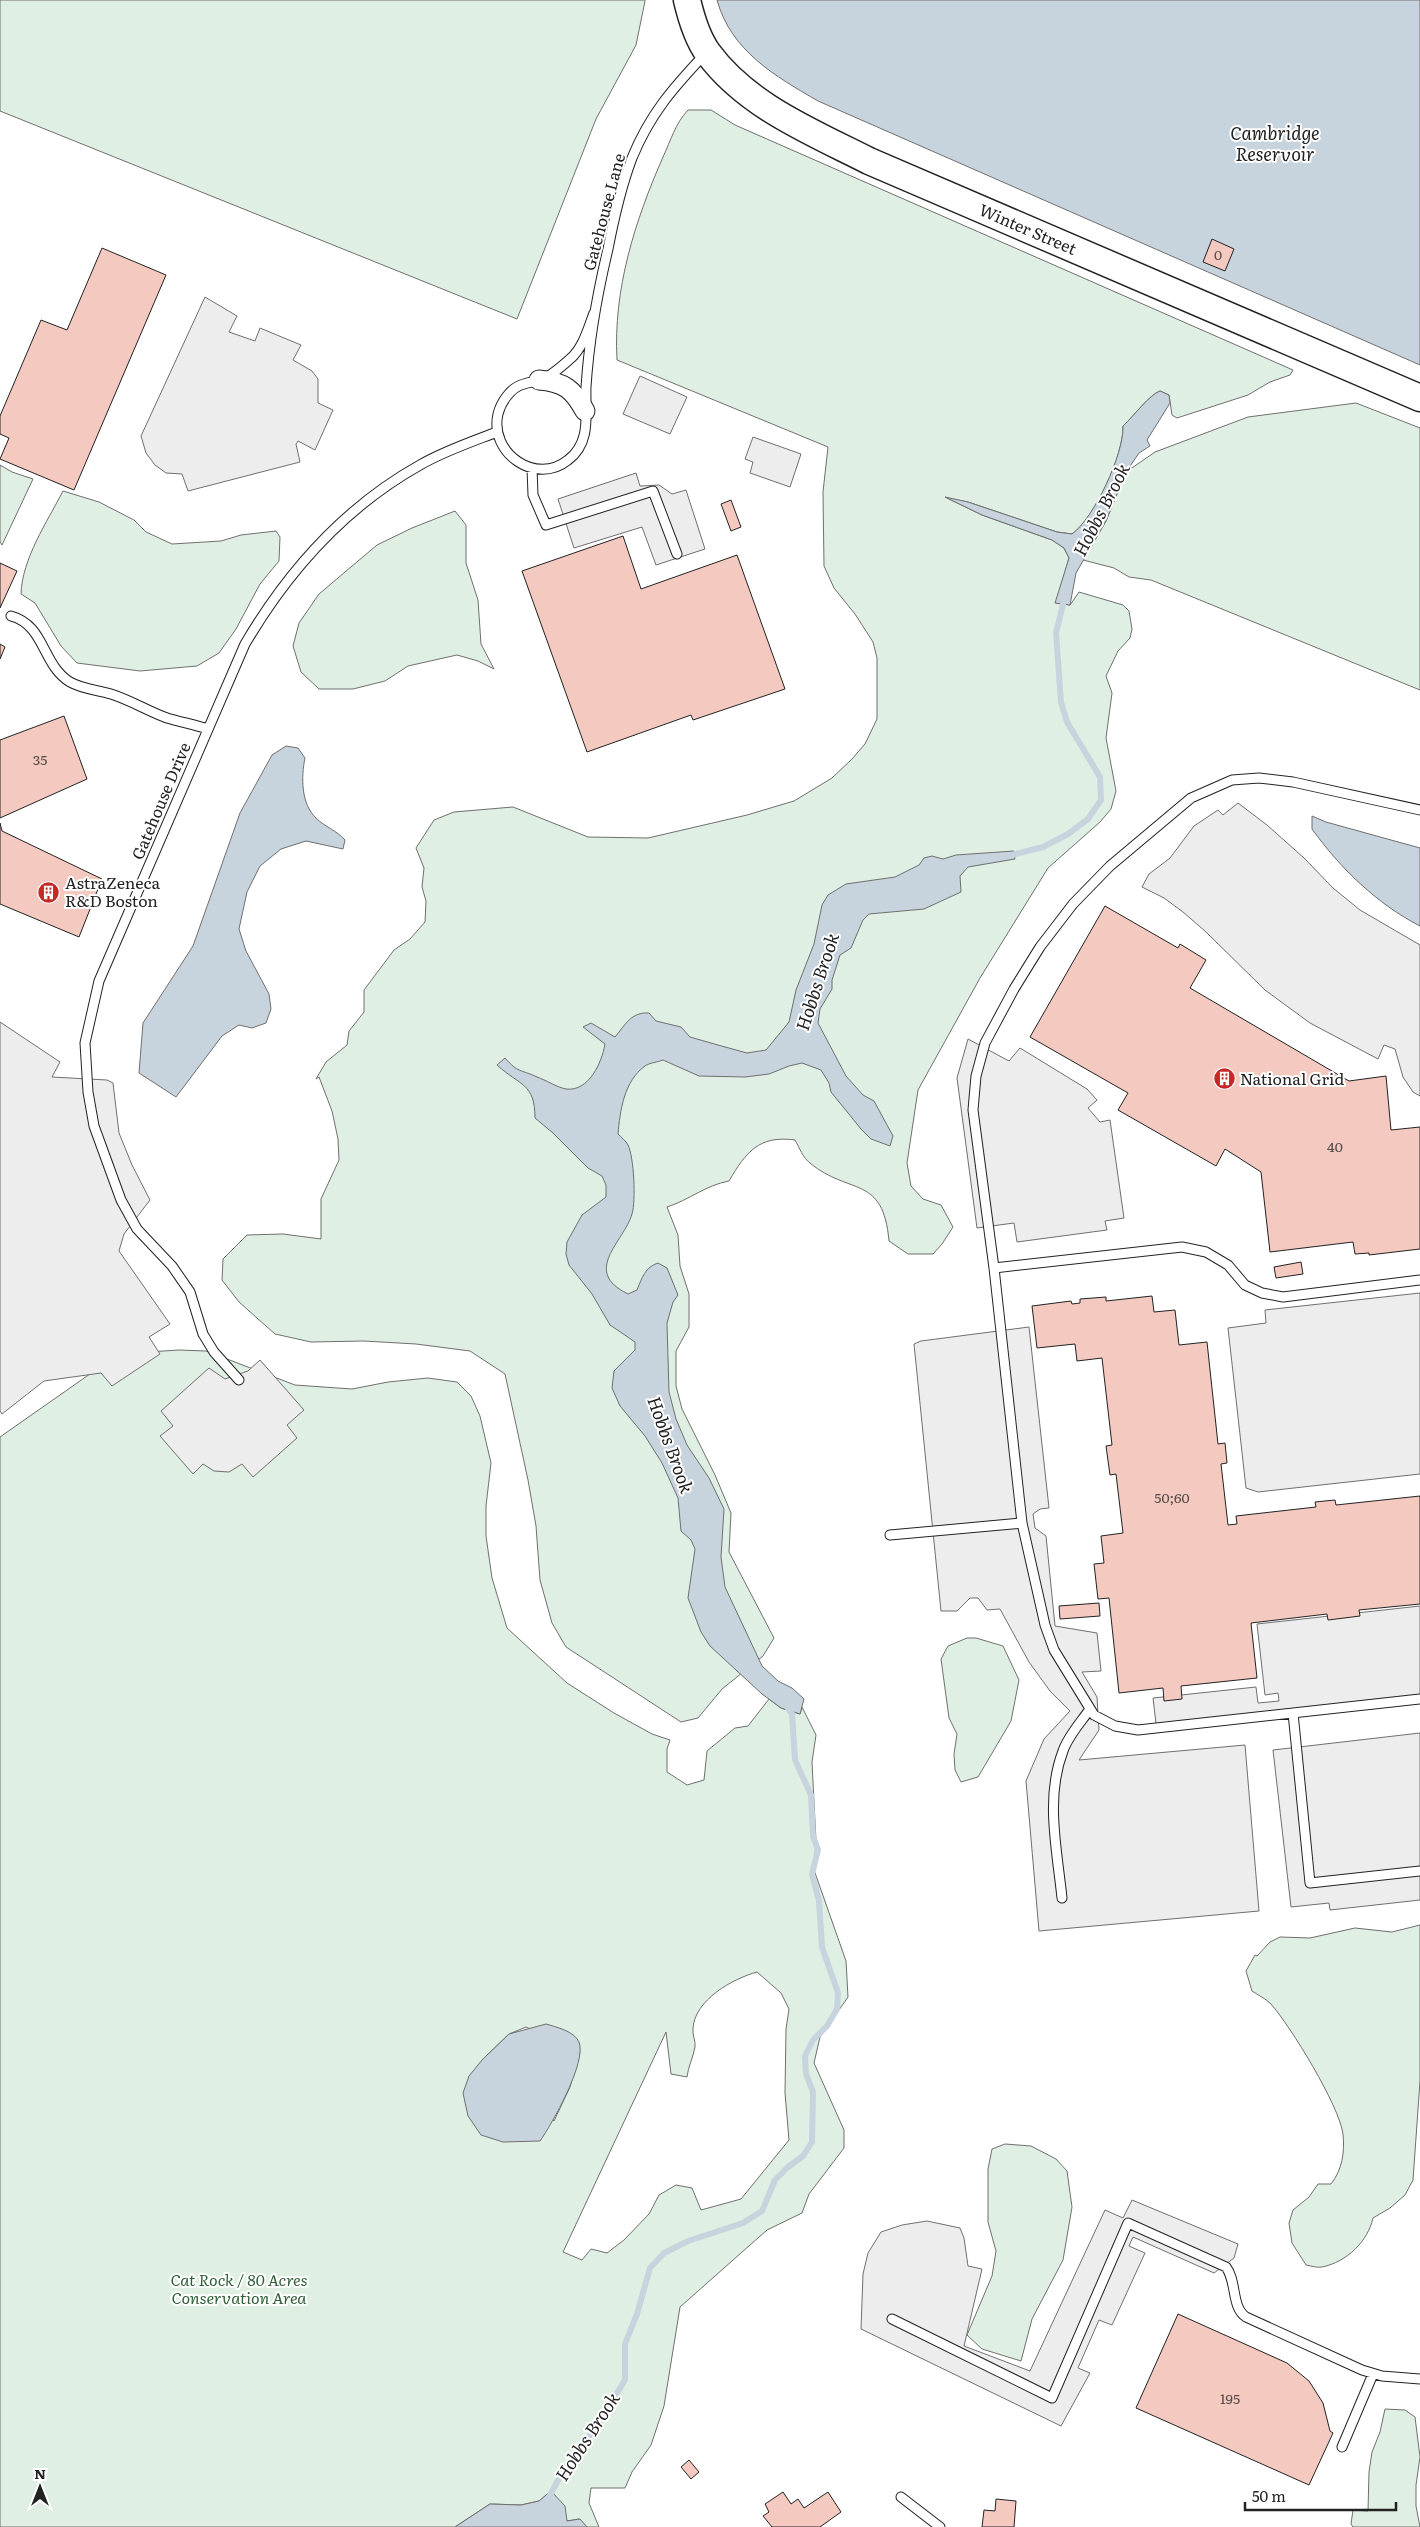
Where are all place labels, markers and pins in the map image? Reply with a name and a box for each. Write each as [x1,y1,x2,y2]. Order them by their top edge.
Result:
place label: AstraZeneca R&D Boston [65,870,161,912]
building icon: AstraZeneca R&D Boston [37,880,61,904]
place label: National Grid [1240,1066,1344,1090]
building icon: National Grid [1212,1067,1236,1091]

